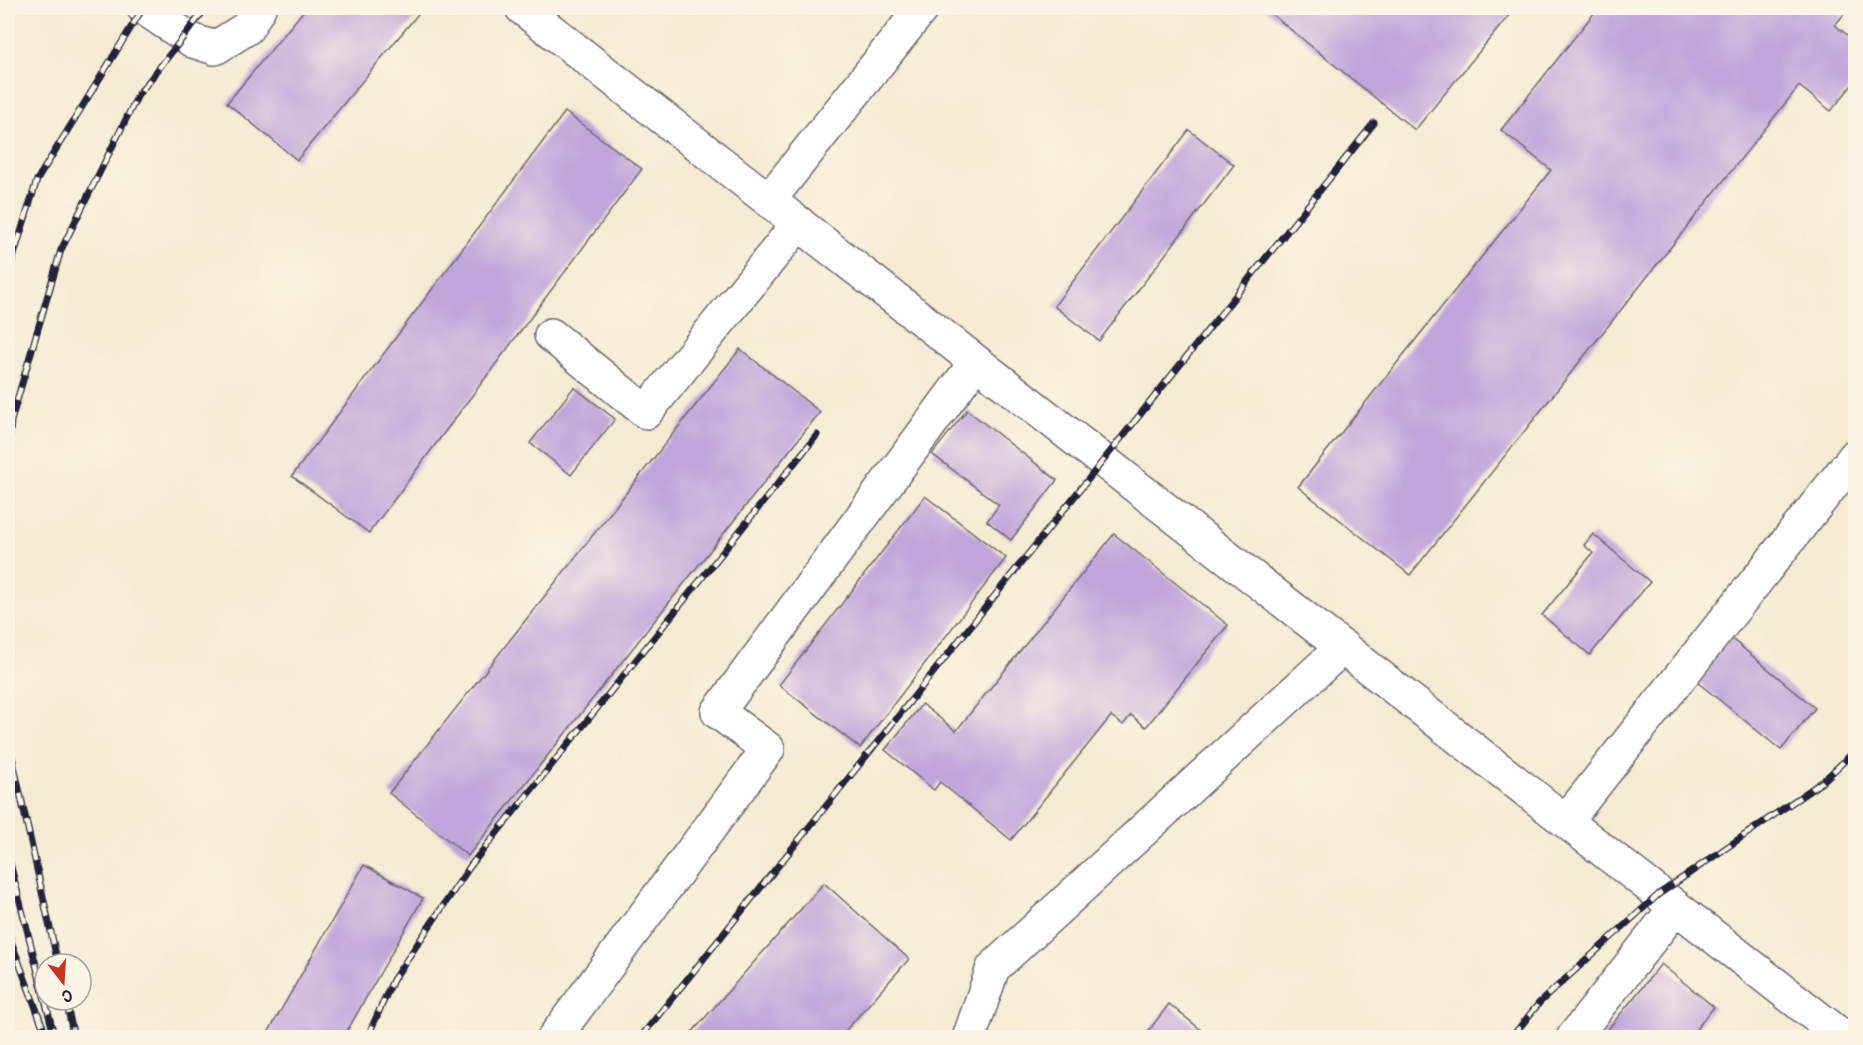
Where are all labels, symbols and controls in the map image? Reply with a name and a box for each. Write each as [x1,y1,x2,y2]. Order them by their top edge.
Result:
north arrow [33,952,93,1012]
text: С [59,984,75,1006]

